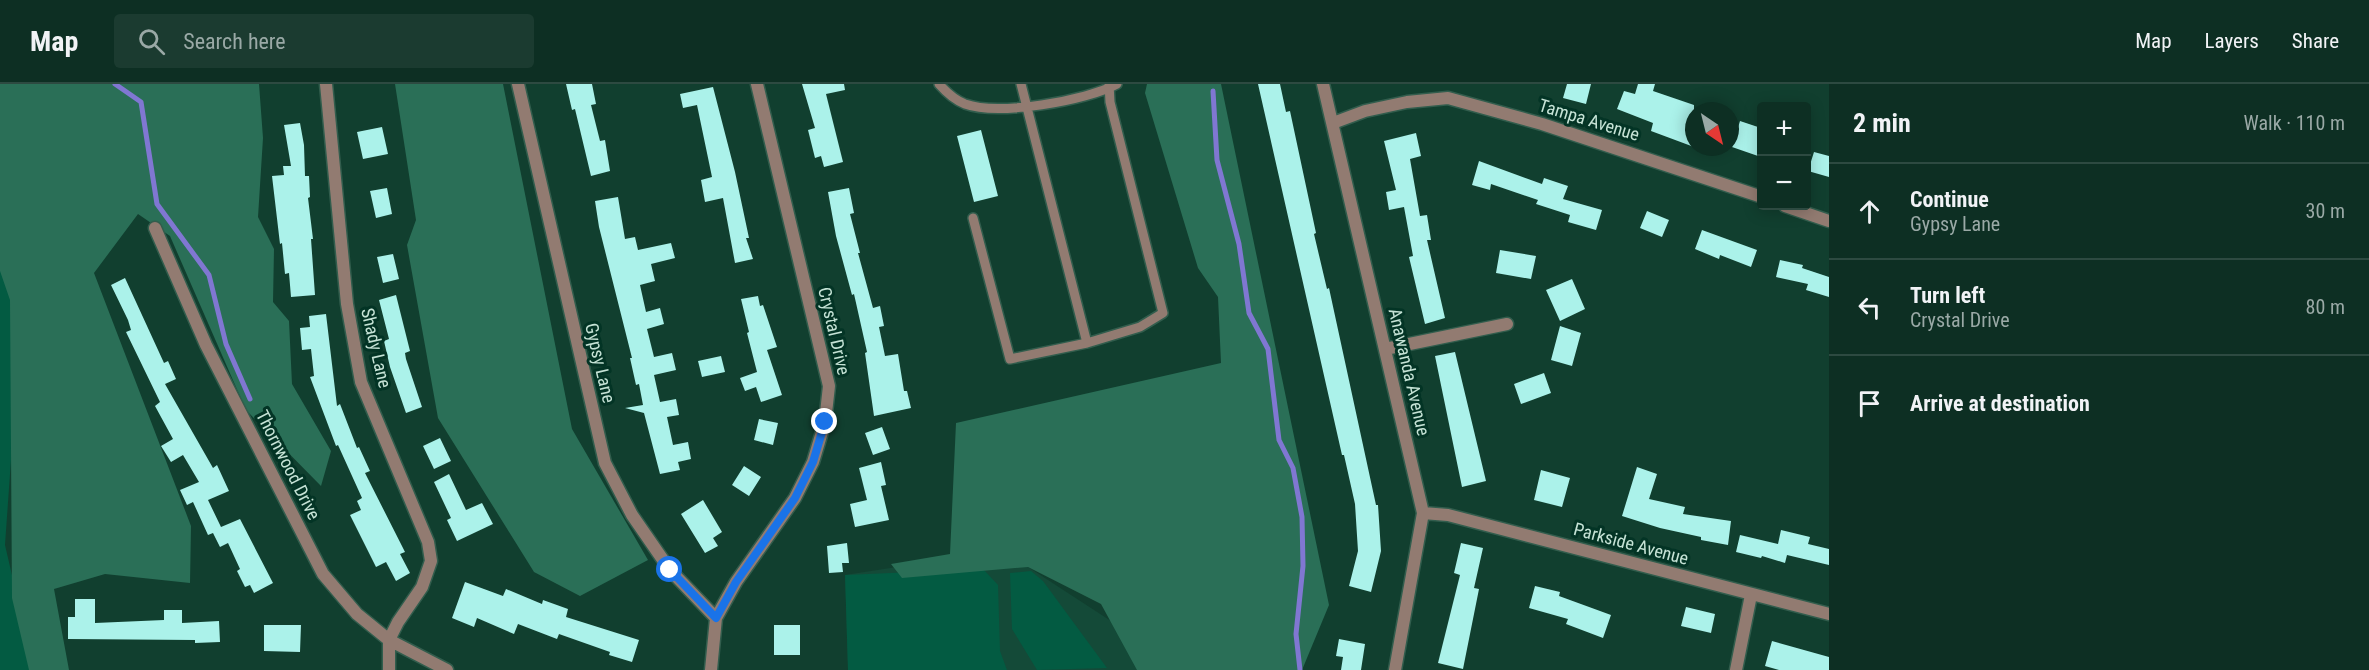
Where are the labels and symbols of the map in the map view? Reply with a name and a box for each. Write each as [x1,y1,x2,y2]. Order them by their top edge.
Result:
street label: Tampa Avenue [1536,94,1642,145]
north arrow [1685,102,1739,156]
street label: Crystal Drive [814,285,855,377]
street label: Shady Lane [357,306,396,390]
street label: Anawanda Avenue [1385,306,1434,438]
street label: Gypsy Lane [581,321,620,405]
street label: Thornwood Drive [252,407,325,523]
route end [811,408,837,434]
street label: Parkside Avenue [1572,518,1691,569]
route start [656,556,682,582]

